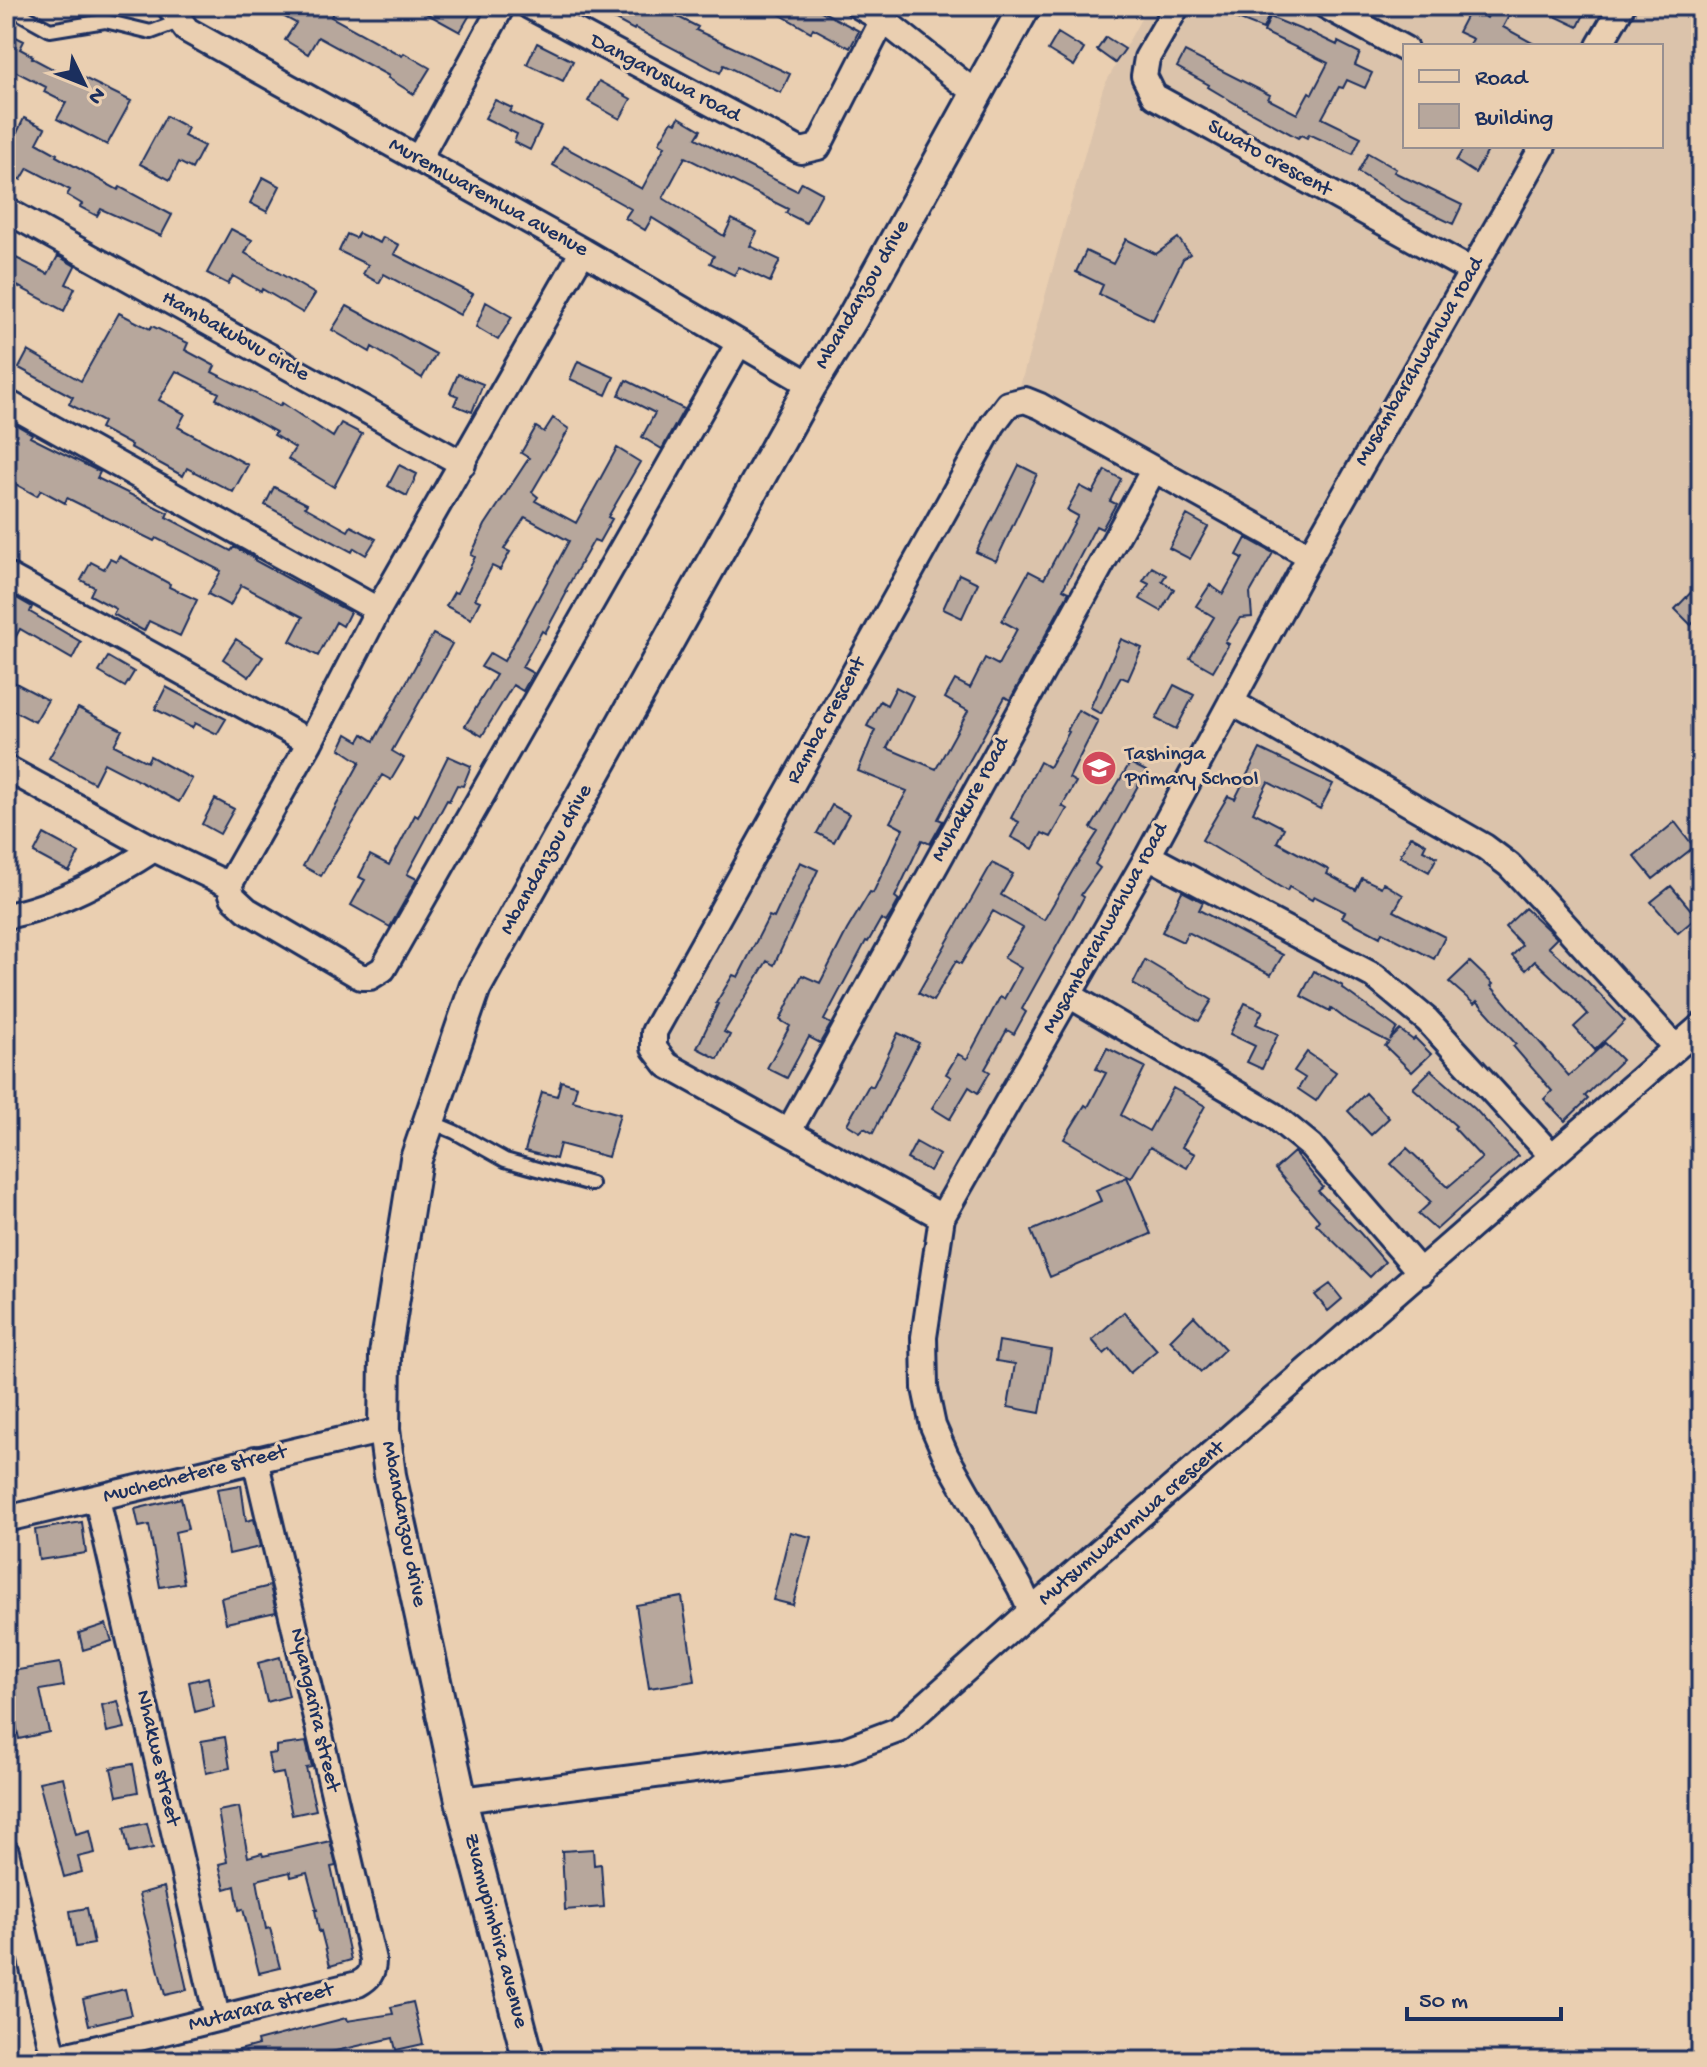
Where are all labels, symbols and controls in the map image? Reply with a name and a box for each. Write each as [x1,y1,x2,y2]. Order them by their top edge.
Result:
street label: Dangaruswa road [584,27,747,131]
north arrow [44,44,124,124]
legend [1403,44,1663,148]
text: Road [1475,65,1529,94]
text: N [81,81,110,109]
text: Building [1474,105,1553,134]
street label: Swato crescent [1202,114,1337,205]
street label: Muremwaremwa avenue [384,132,593,264]
street label: Mbandanzou drive [810,215,917,374]
street label: Musambarahwahwa road [1349,251,1492,471]
street label: Hambakubvu circle [157,286,314,389]
street label: Ramba crescent [781,651,874,789]
street label: Muhakure road [926,731,1017,867]
place label: Tashinga Primary School [1123,742,1259,793]
school or university icon: Tashinga Primary School [1080,749,1118,787]
street label: Mbandanzou drive [495,780,599,940]
street label: Musambarahwahwa road [1037,817,1176,1039]
street label: Mutsumwarumwa crescent [1033,1434,1232,1612]
street label: Muchechetere street [101,1439,291,1510]
street label: Mbandanzou drive [374,1439,432,1610]
street label: Nyangarira street [283,1626,346,1796]
street label: Nhakwe street [129,1688,186,1830]
street label: Zvamupimbira avenue [457,1831,534,2032]
scale bar [1407,1971,1561,2021]
street label: Mutarara street [186,1977,338,2039]
text: 50 m [1419,1988,1468,2017]

